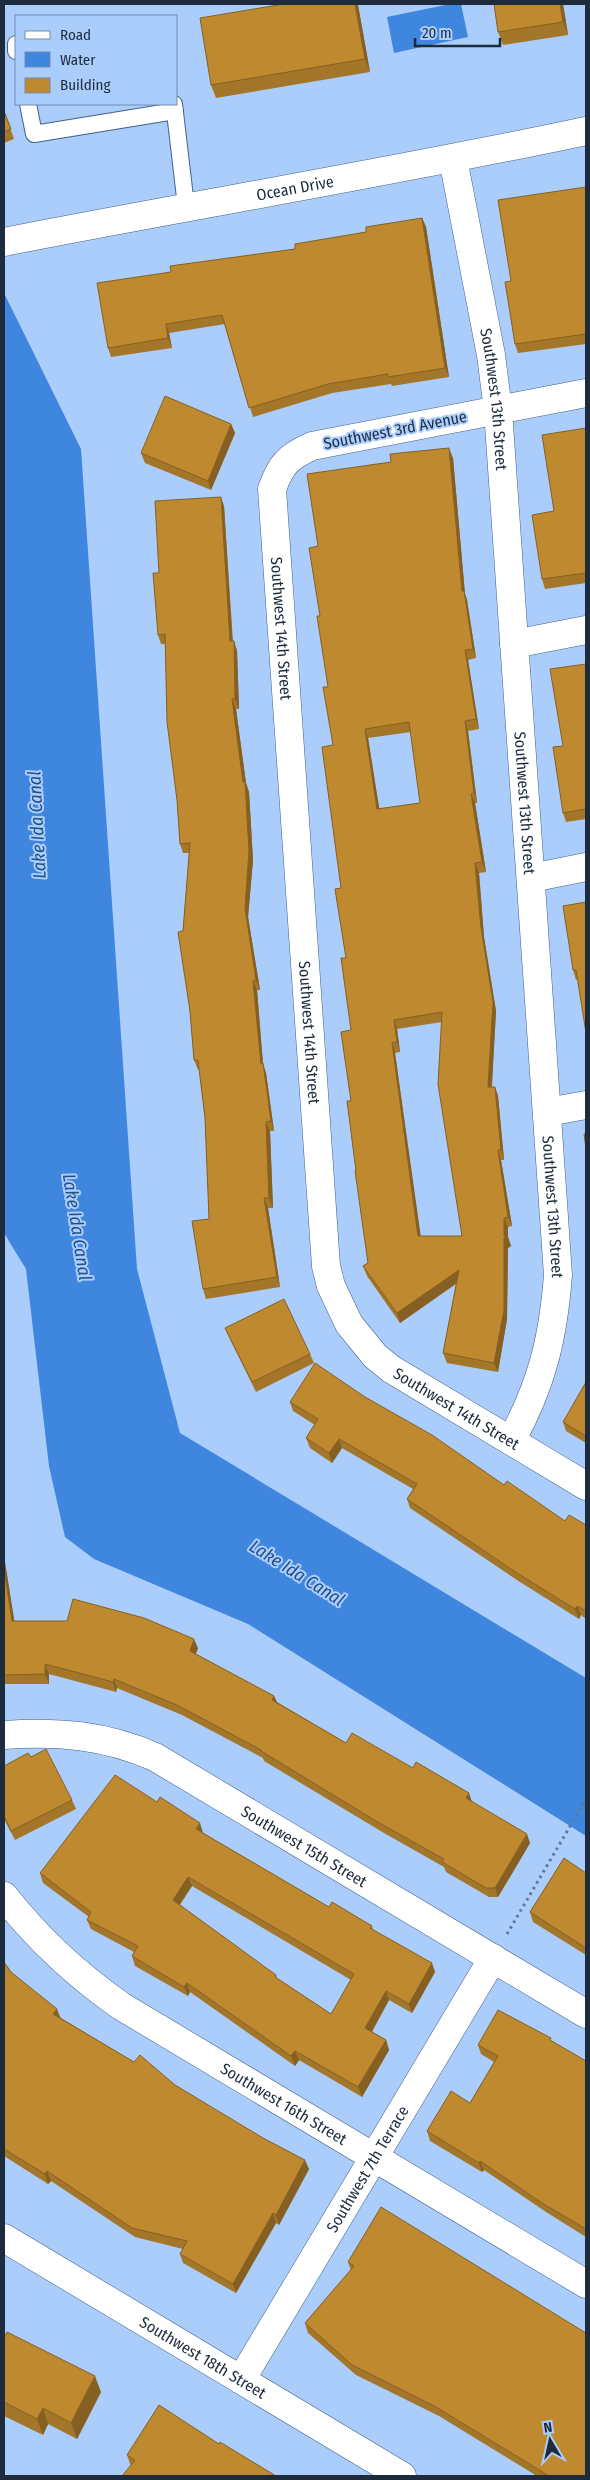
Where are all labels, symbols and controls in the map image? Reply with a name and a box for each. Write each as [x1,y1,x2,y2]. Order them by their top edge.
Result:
legend [15,15,178,105]
scale bar [415,15,500,47]
text: 20 m [422,24,452,42]
text: Road [60,26,91,44]
text: Water [60,51,96,69]
text: Building [60,76,111,94]
street label: Ocean Drive [255,171,335,204]
street label: Southwest 13th Street [477,327,512,472]
street label: Southwest 3rd Avenue [322,407,468,453]
street label: Southwest 14th Street [267,556,296,701]
street label: Southwest 13th Street [511,731,540,876]
water label: Lake Ida Canal [23,770,51,879]
street label: Southwest 14th Street [295,960,324,1105]
street label: Southwest 13th Street [539,1135,568,1280]
water label: Lake Ida Canal [58,1172,96,1282]
street label: Southwest 14th Street [390,1363,524,1454]
water label: Lake Ida Canal [245,1535,349,1611]
street label: Southwest 15th Street [238,1801,371,1891]
street label: Southwest 16th Street [217,2058,351,2149]
street label: Southwest 7th Terrace [322,2102,412,2235]
street label: Southwest 18th Street [137,2312,270,2402]
north arrow [525,2415,575,2465]
text: N [543,2419,554,2437]

